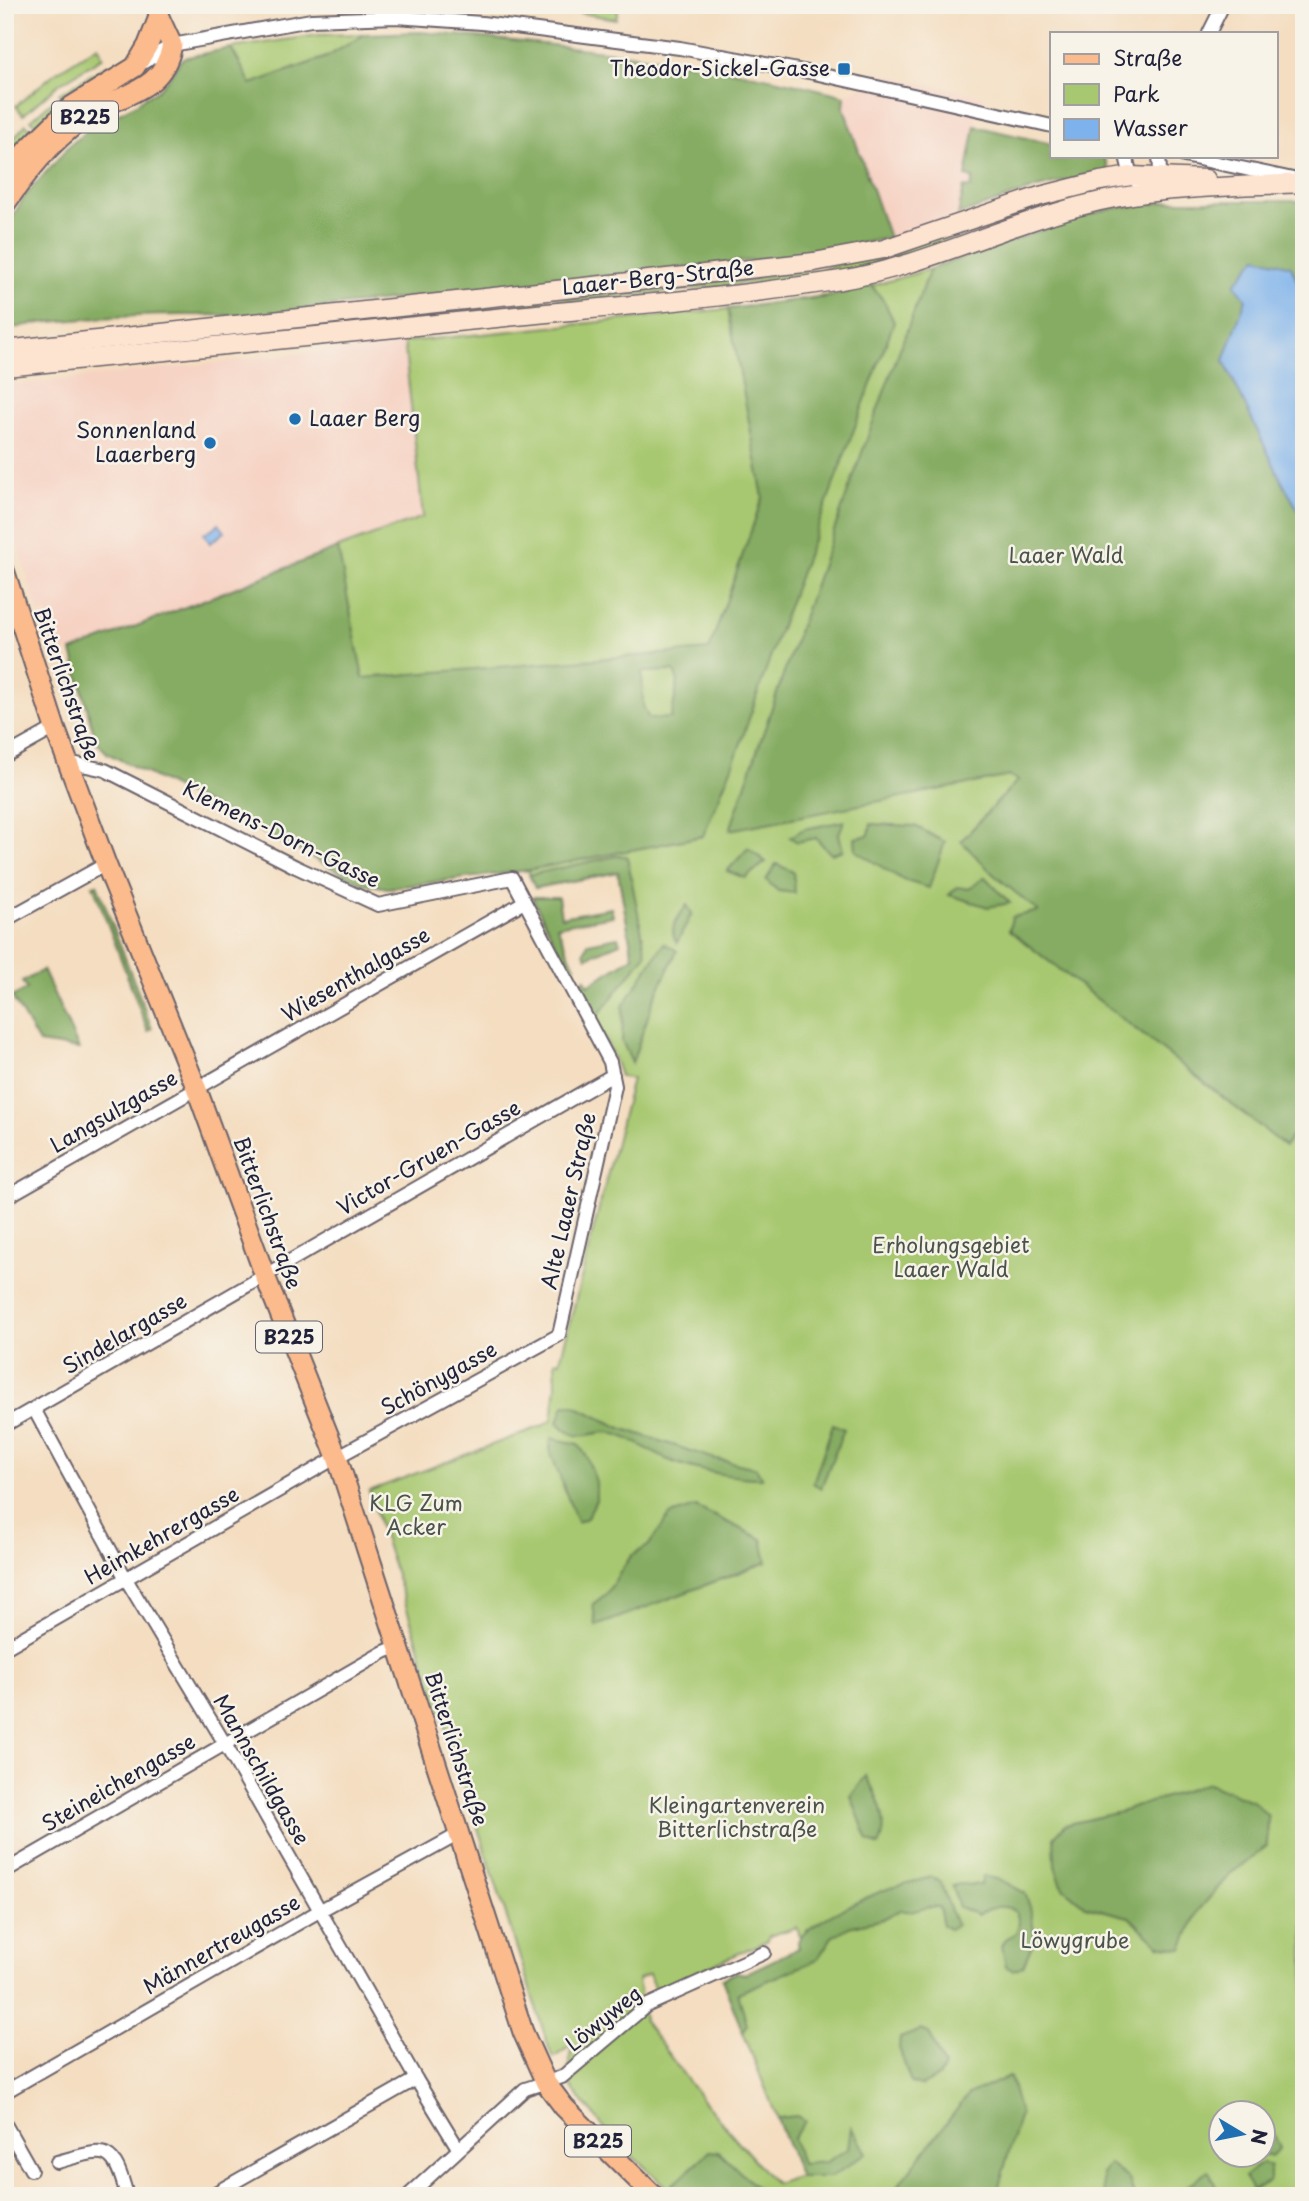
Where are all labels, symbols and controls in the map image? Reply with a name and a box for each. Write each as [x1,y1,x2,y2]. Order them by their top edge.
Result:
legend [1050,32,1278,158]
text: Straße [1113,41,1182,73]
place label: Theodor-Sickel-Gasse [610,51,830,83]
marker: Theodor-Sickel-Gasse [836,61,852,77]
text: Park [1113,77,1160,109]
road number: B225 [52,102,118,132]
text: Wasser [1113,111,1188,143]
street label: Laaer-Berg-Straße [560,250,755,302]
place label: Laaer Berg [309,401,420,433]
marker: Laaer Berg [287,411,303,427]
place label: Sonnenland Laaerberg [76,413,196,469]
marker: Sonnenland Laaerberg [202,435,218,451]
park label: Laaer Wald [1008,538,1124,570]
street label: Bitterlichstraße [27,602,109,764]
street label: Klemens-Dorn-Gasse [178,771,386,895]
street label: Wiesenthalgasse [275,918,435,1029]
street label: Langsulzgasse [43,1061,183,1160]
street label: Victor-Gruen-Gasse [330,1091,526,1222]
street label: Alte Laaer Straße [531,1109,603,1292]
street label: Bitterlichstraße [226,1131,311,1293]
park label: Erholungsgebiet Laaer Wald [872,1228,1030,1284]
street label: Sindelargasse [56,1284,192,1381]
road number: B225 [256,1322,322,1352]
street label: Schönygasse [374,1332,502,1422]
street label: Heimkehrergasse [78,1477,244,1592]
park label: KLG Zum Acker [369,1486,463,1542]
street label: Bitterlichstraße [418,1667,498,1830]
street label: Mannschildgasse [206,1687,319,1851]
street label: Steineichengasse [35,1724,201,1838]
park label: Kleingartenverein Bitterlichstraße [649,1788,825,1844]
street label: Männertreugasse [137,1885,305,2001]
park label: Löwygrube [1020,1923,1130,1955]
street label: Löwyweg [558,1977,648,2058]
north arrow [1208,2100,1278,2170]
road number: B225 [565,2126,631,2156]
text: N [1245,2127,1275,2147]

